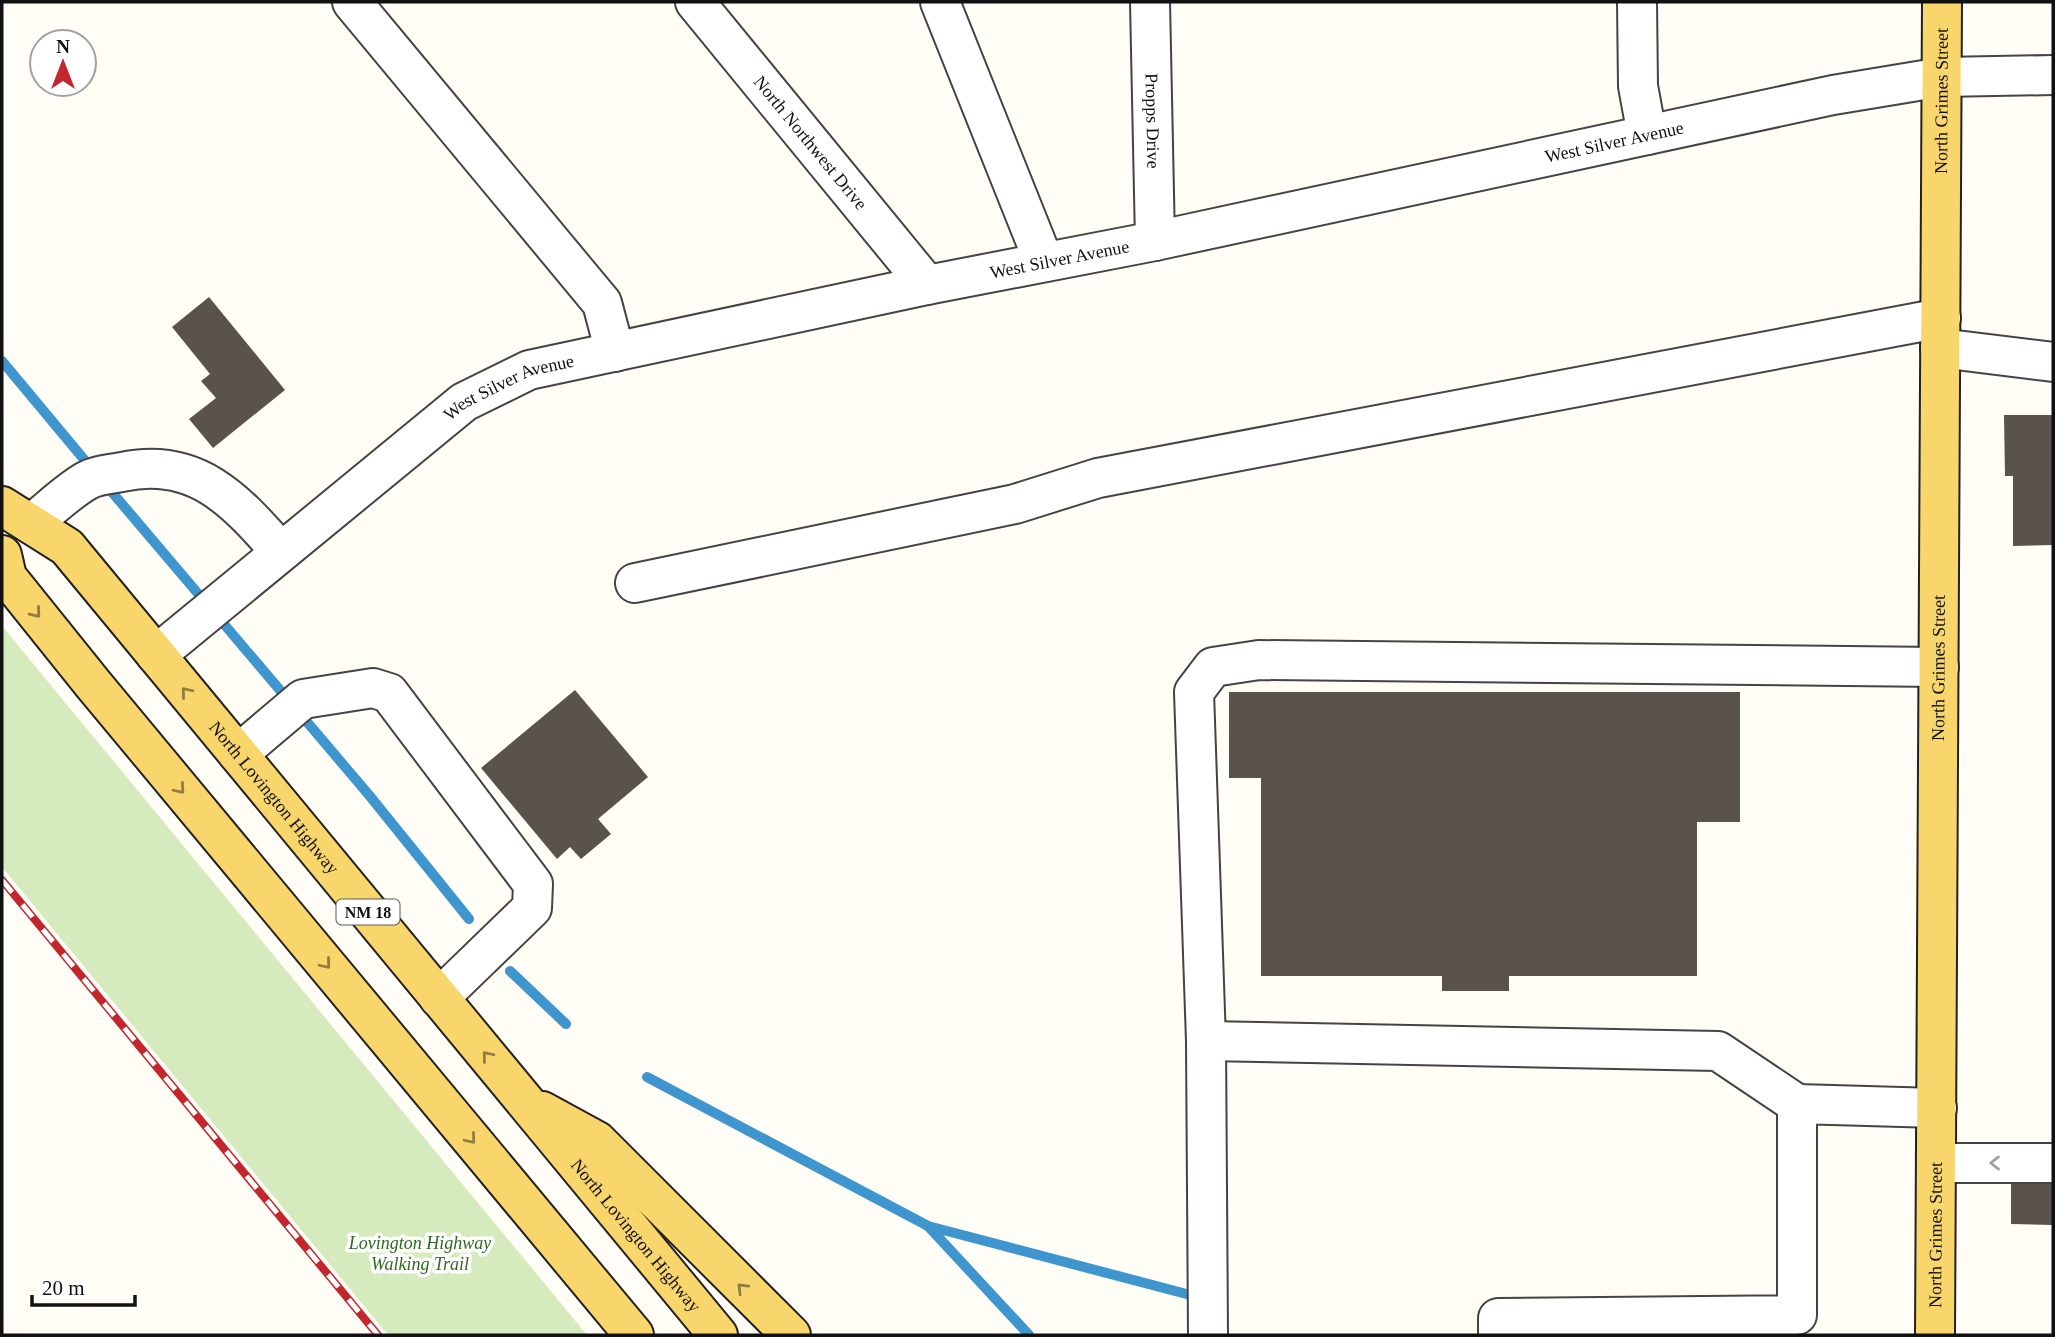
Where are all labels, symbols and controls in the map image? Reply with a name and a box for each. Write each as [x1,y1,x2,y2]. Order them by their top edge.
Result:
north arrow [28,28,98,98]
street label: North Grimes Street [1931,28,1952,174]
text: N [56,36,70,57]
street label: North Northwest Drive [750,72,871,214]
street label: Propps Drive [1141,73,1163,169]
street label: West Silver Avenue [1543,117,1685,167]
street label: West Silver Avenue [988,236,1131,283]
street label: West Silver Avenue [440,351,576,424]
street label: North Grimes Street [1928,595,1949,741]
one-way arrow [28,604,40,617]
one-way arrow [182,687,194,700]
street label: North Lovington Highway [205,717,343,878]
one-way arrow [172,781,185,793]
road number: NM 18 [336,900,400,924]
one-way arrow [318,955,330,968]
one-way arrow [483,1051,495,1064]
one-way arrow [463,1130,475,1143]
street label: North Lovington Highway [567,1155,705,1316]
one-way arrow [1989,1155,1999,1171]
street label: North Grimes Street [1925,1162,1946,1308]
park label: Lovington Highway Walking Trail [348,1233,491,1274]
scale bar [32,1264,135,1308]
text: 20 m [42,1276,85,1300]
one-way arrow [737,1283,750,1296]

